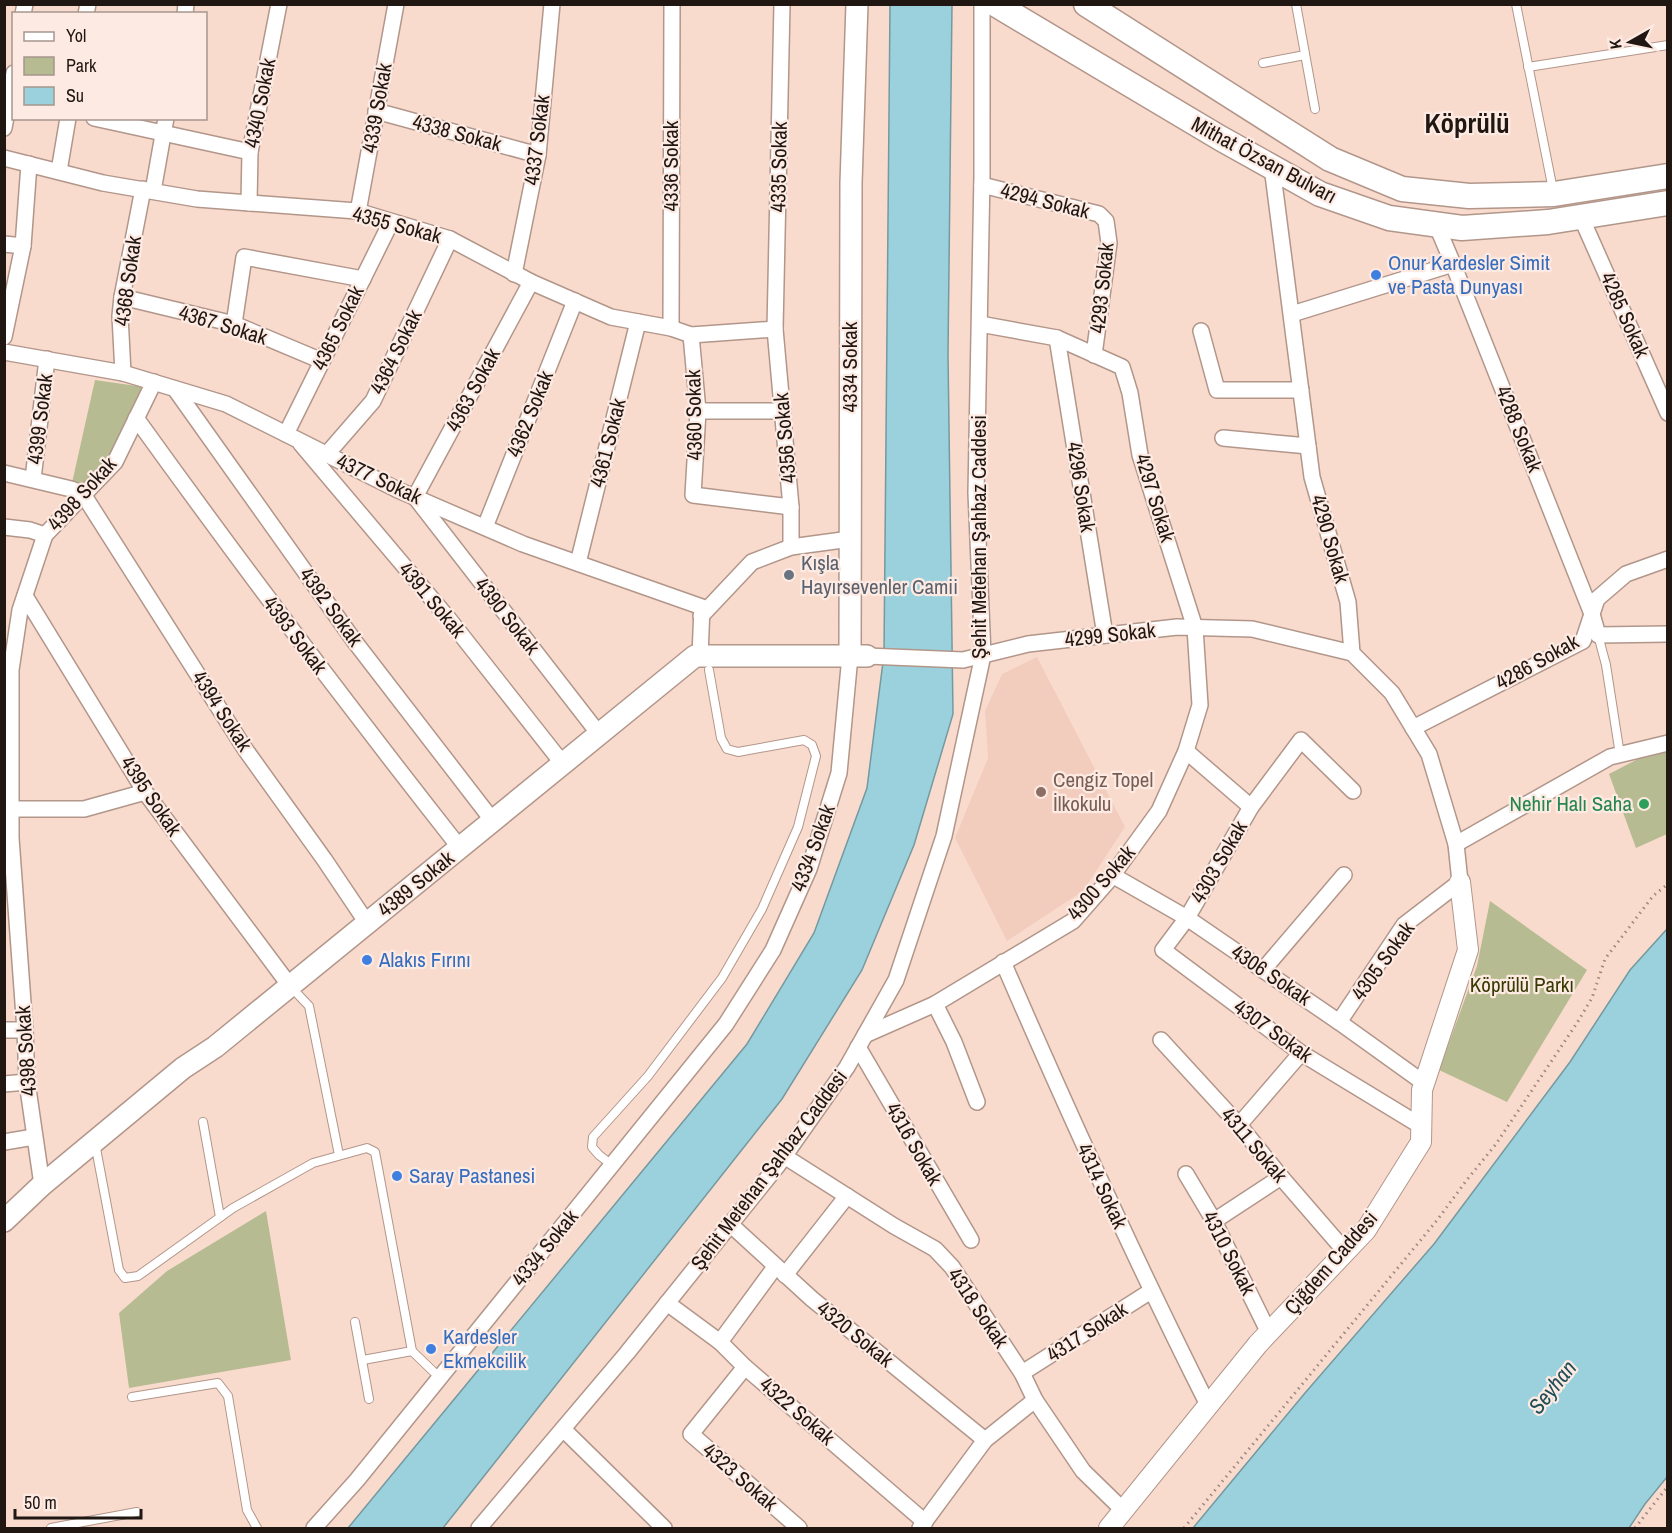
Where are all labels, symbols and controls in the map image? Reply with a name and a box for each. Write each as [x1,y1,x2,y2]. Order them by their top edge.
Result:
legend [12,12,207,120]
north arrow [1600,12,1660,72]
text: Yol [66,23,86,48]
text: K [1603,37,1627,51]
text: Park [66,53,97,78]
street label: 4340 Sokak [237,55,282,150]
street label: 4339 Sokak [354,60,399,155]
text: Su [66,83,84,108]
street label: 4337 Sokak [517,93,556,187]
district label: Köprülü [1425,105,1509,141]
street label: 4338 Sokak [409,107,505,158]
street label: Mithat Özsan Bulvarı [1186,109,1342,210]
street label: 4336 Sokak [656,120,685,211]
street label: 4335 Sokak [763,121,794,213]
street label: 4294 Sokak [997,175,1093,226]
street label: 4355 Sokak [349,199,445,250]
street label: 4368 Sokak [107,233,148,328]
street label: 4293 Sokak [1082,241,1121,335]
place label: Onur Kardesler Simit ve Pasta Dunyası [1388,248,1550,301]
street label: 4285 Sokak [1594,267,1657,363]
marker: Onur Kardesler Simit ve Pasta Dunyası [1369,268,1383,282]
street label: 4365 Sokak [305,280,371,375]
street label: 4367 Sokak [175,297,271,352]
street label: 4364 Sokak [363,304,429,399]
street label: 4334 Sokak [835,321,864,412]
street label: 4363 Sokak [438,342,507,437]
street label: 4362 Sokak [499,366,560,461]
street label: 4360 Sokak [678,369,709,461]
street label: 4399 Sokak [20,372,59,466]
street label: 4288 Sokak [1489,381,1550,477]
street label: 4356 Sokak [766,391,803,485]
street label: 4361 Sokak [582,395,633,491]
street label: Şehit Metehan Şahbaz Caddesi [964,415,993,659]
street label: 4296 Sokak [1060,440,1103,534]
street label: 4377 Sokak [332,446,427,511]
street label: 4398 Sokak [40,450,123,537]
street label: 4297 Sokak [1128,450,1183,546]
street label: 4290 Sokak [1304,491,1357,587]
place label: Kışla Hayırsevenler Camii [801,548,958,601]
street label: 4391 Sokak [392,556,473,644]
street label: 4392 Sokak [293,561,370,652]
marker: Kışla Hayırsevenler Camii [782,568,796,582]
street label: 4390 Sokak [468,571,547,661]
street label: 4393 Sokak [256,590,335,680]
street label: 4299 Sokak [1063,615,1157,654]
street label: 4286 Sokak [1490,627,1584,696]
street label: 4394 Sokak [185,665,260,757]
street label: 4395 Sokak [114,750,189,842]
place label: Cengiz Topel İlkokulu [1053,765,1153,818]
marker: Cengiz Topel İlkokulu [1034,785,1048,799]
place label: Nehir Halı Saha [1509,789,1632,818]
marker: Nehir Halı Saha [1637,797,1651,811]
street label: 4334 Sokak [783,800,842,896]
street label: 4303 Sokak [1183,815,1254,908]
street label: 4300 Sokak [1060,839,1142,927]
street label: 4389 Sokak [371,843,460,923]
street label: 4305 Sokak [1344,915,1421,1006]
street label: 4306 Sokak [1225,937,1317,1012]
place label: Alakıs Fırını [378,945,471,974]
marker: Alakıs Fırını [360,953,374,967]
park label: Köprülü Parkı [1470,970,1574,999]
street label: 4307 Sokak [1228,992,1319,1069]
street label: 4398 Sokak [8,1004,43,1097]
street label: Şehit Metehan Şahbaz Caddesi [684,1063,854,1276]
street label: 4316 Sokak [879,1097,950,1191]
street label: 4311 Sokak [1214,1101,1295,1189]
street label: 4314 Sokak [1070,1138,1135,1233]
place label: Saray Pastanesi [409,1161,535,1190]
marker: Saray Pastanesi [390,1169,404,1183]
street label: 4334 Sokak [505,1203,585,1292]
street label: Çiğdem Caddesi [1277,1204,1384,1321]
street label: 4310 Sokak [1196,1206,1263,1300]
street label: 4318 Sokak [941,1262,1016,1354]
street label: 4320 Sokak [811,1294,900,1374]
street label: 4317 Sokak [1041,1294,1133,1369]
place label: Kardesler Ekmekcilik [443,1322,527,1375]
marker: Kardesler Ekmekcilik [424,1342,438,1356]
water label: Seyhan [1521,1354,1583,1420]
street label: 4322 Sokak [753,1370,841,1452]
street label: 4323 Sokak [696,1436,784,1518]
scale bar [15,1482,141,1520]
text: 50 m [24,1490,57,1515]

